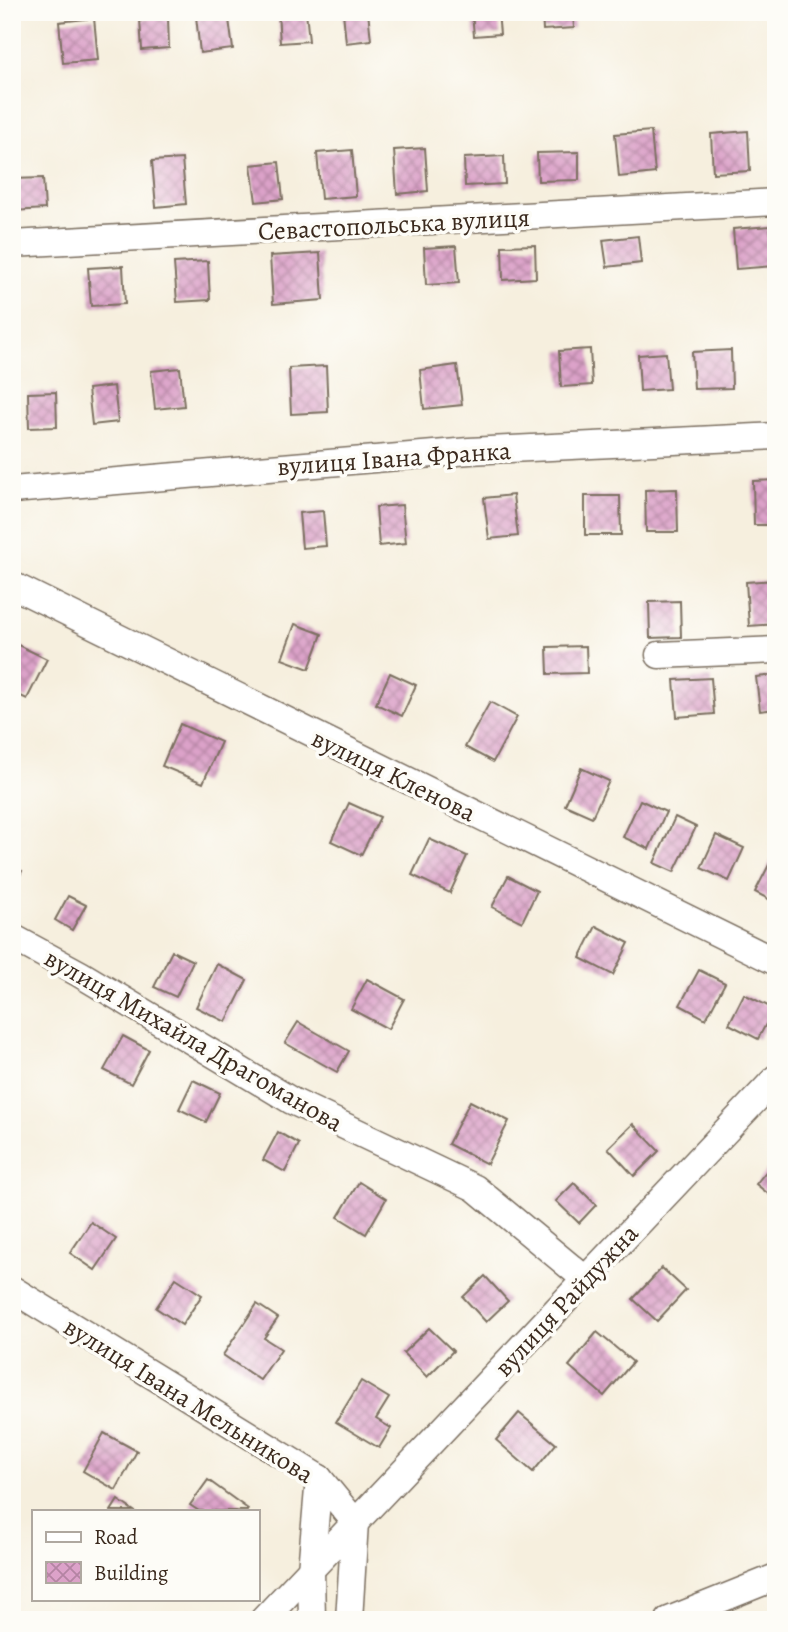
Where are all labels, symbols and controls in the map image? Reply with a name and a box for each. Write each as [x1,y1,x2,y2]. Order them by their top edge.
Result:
street label: Севастопольська вулиця [257,200,531,249]
street label: вулиця Івана Франка [276,433,512,484]
street label: вулиця Кленова [306,721,482,830]
street label: вулиця Михайла Драгоманова [38,940,349,1140]
street label: вулиця Райдужна [486,1216,646,1384]
street label: вулиця Івана Мельникова [57,1309,320,1492]
legend [32,1510,259,1600]
text: Road [94,1523,138,1551]
text: Building [94,1559,169,1587]

